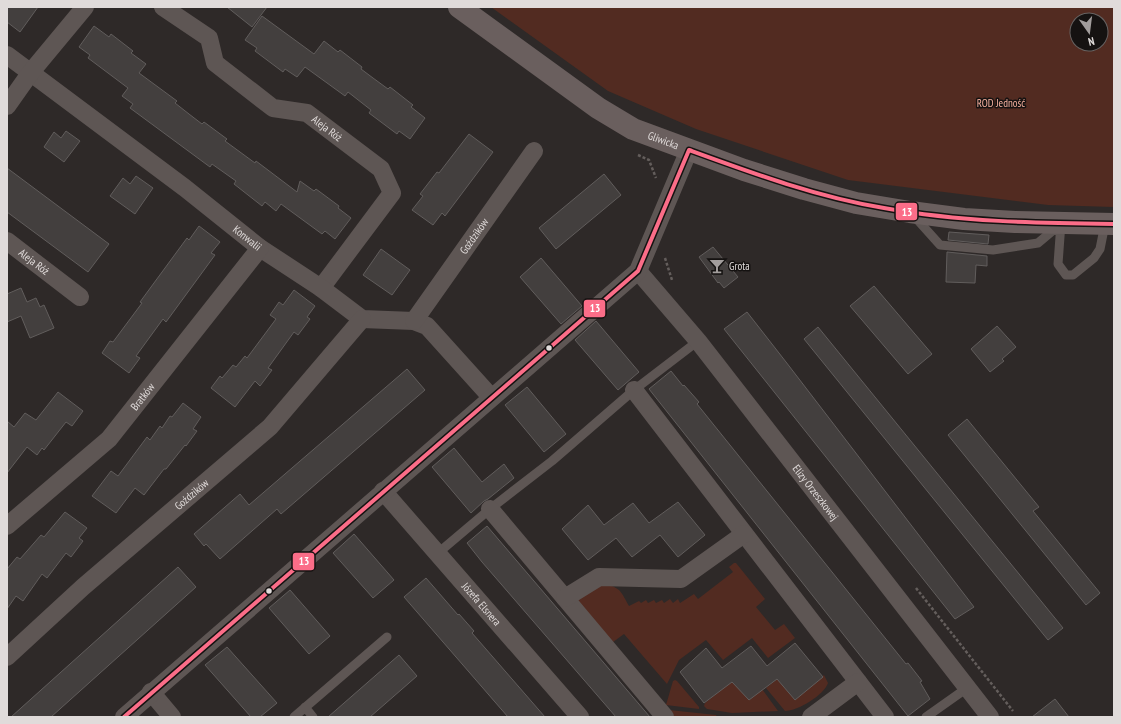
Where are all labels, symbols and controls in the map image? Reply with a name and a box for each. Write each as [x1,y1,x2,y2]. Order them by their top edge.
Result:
north arrow [1069,12,1109,52]
text: N [1087,34,1096,49]
park label: ROD Jedność [977,96,1025,110]
street label: Aleja Róż [309,112,345,144]
street label: Gliwicka [646,128,681,152]
line badge: 13 [895,202,918,221]
text: 13 [902,205,912,219]
street label: Goździków [457,215,492,257]
street label: Konwalii [230,222,265,254]
street label: Aleja Róż [16,246,52,278]
bar icon: Grota [708,257,726,275]
place label: Grota [729,259,750,273]
line badge: 13 [583,299,606,318]
text: 13 [590,301,600,315]
unlabelled marker [544,343,554,353]
street label: Bratków [127,380,158,413]
street label: Elizy Orzeszkowej [790,462,842,523]
street label: Goździków [171,475,212,513]
line badge: 13 [292,552,315,571]
text: 13 [299,554,309,568]
street label: Józefa Elsnera [458,579,504,629]
unlabelled marker [264,586,274,596]

